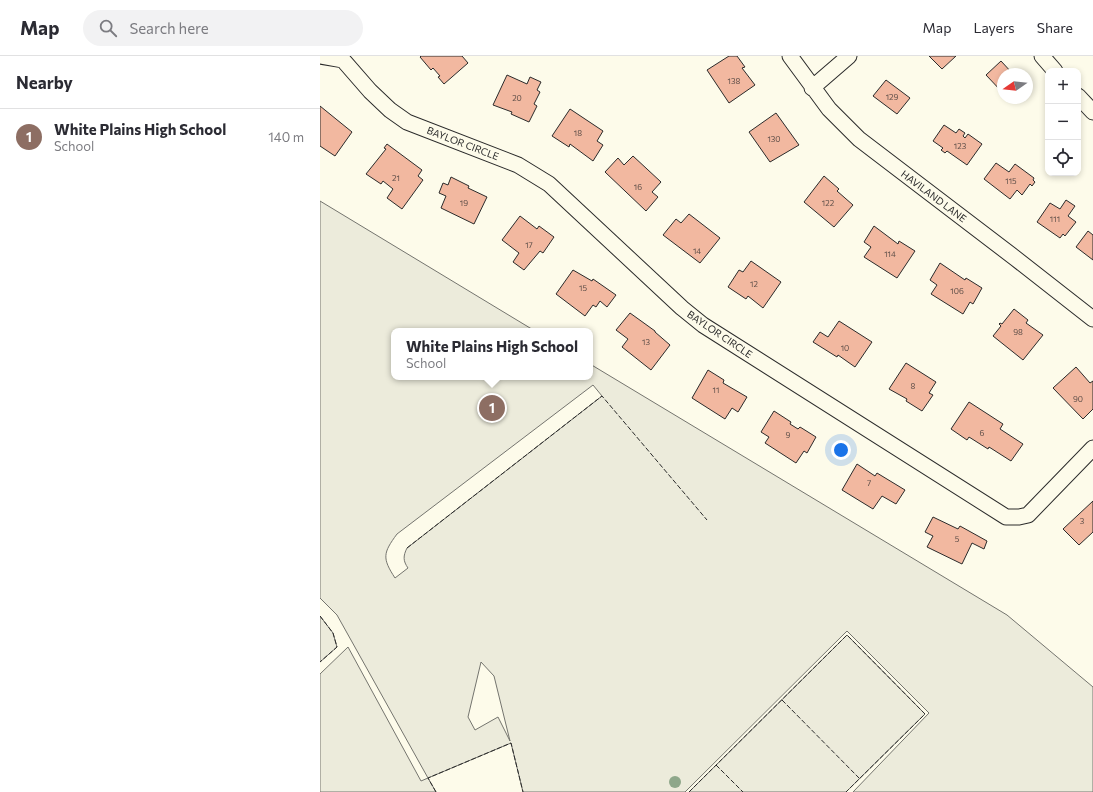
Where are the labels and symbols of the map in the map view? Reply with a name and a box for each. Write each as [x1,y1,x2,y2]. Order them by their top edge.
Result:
north arrow [997,68,1033,104]
house number: 138 [728,76,741,86]
house number: 129 [886,92,898,102]
house number: 20 [512,93,522,103]
street label: BAYLOR CIRCLE [425,124,501,162]
house number: 18 [574,128,582,138]
house number: 130 [767,134,781,144]
house number: 123 [954,141,967,151]
street label: HAVILAND LANE [899,167,969,225]
house number: 21 [392,173,400,183]
house number: 115 [1005,176,1017,186]
house number: 16 [634,182,642,192]
house number: 19 [460,198,468,208]
house number: 122 [822,198,835,208]
house number: 111 [1050,214,1060,224]
house number: 17 [525,240,533,250]
house number: 14 [693,246,701,256]
house number: 114 [884,249,896,259]
house number: 12 [750,279,758,289]
house number: 15 [579,283,587,293]
house number: 106 [950,286,964,296]
street label: BAYLOR CIRCLE [685,308,755,360]
house number: 98 [1013,327,1023,337]
house number: 13 [642,337,650,347]
house number: 10 [841,343,849,353]
house number: 8 [911,381,916,391]
house number: 11 [713,385,719,395]
pin: 1 [479,393,505,423]
house number: 90 [1073,394,1083,404]
house number: 6 [980,428,985,438]
house number: 9 [786,430,791,440]
your location [831,440,851,460]
house number: 7 [867,478,871,488]
house number: 3 [1080,516,1085,526]
house number: 5 [955,534,960,544]

